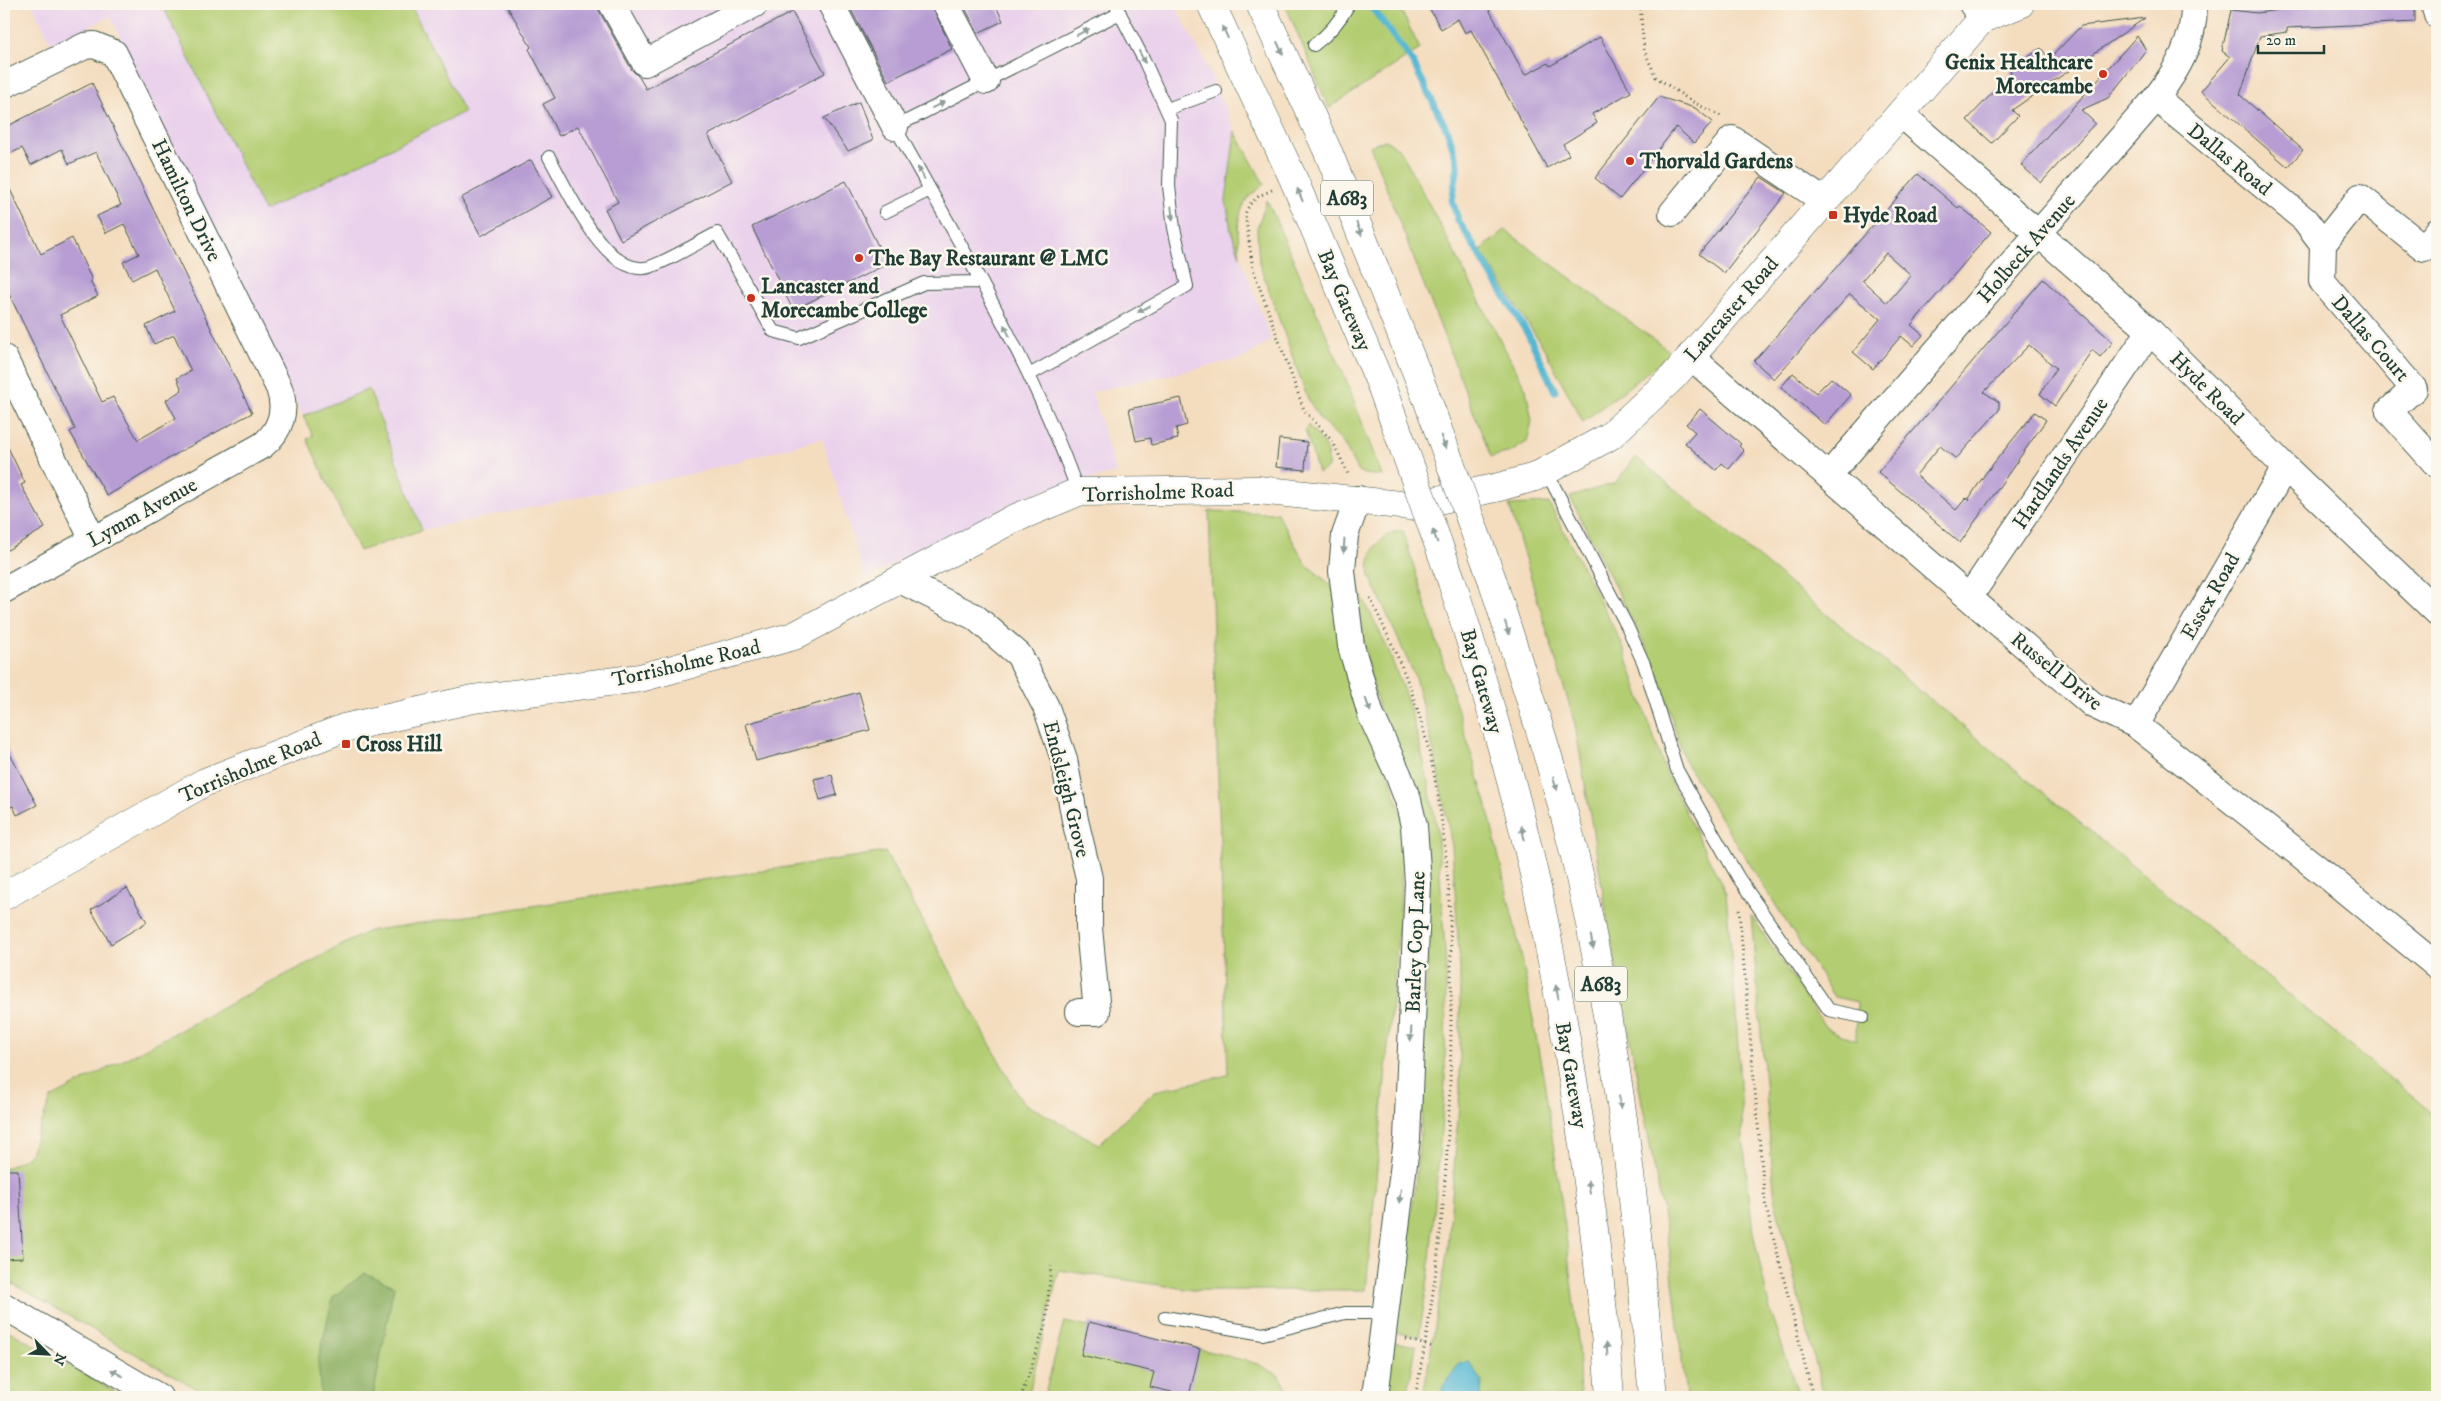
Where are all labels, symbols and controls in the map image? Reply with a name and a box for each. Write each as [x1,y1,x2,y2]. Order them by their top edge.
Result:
scale bar [2258,22,2325,54]
one-way arrow [1220,25,1228,39]
one-way arrow [1076,28,1090,36]
text: 20 m [2266,31,2296,50]
one-way arrow [1277,41,1285,55]
one-way arrow [1138,50,1146,64]
place label: Genix Healthcare Morecambe [1945,50,2093,100]
marker: Genix Healthcare Morecambe [2097,68,2109,80]
one-way arrow [931,101,945,109]
street label: Dallas Road [2182,118,2277,202]
street label: Hamilton Drive [145,135,227,266]
place label: Thorvald Gardens [1639,149,1793,175]
marker: Thorvald Gardens [1624,155,1636,167]
one-way arrow [916,167,925,180]
road number: A683 [1321,180,1373,216]
one-way arrow [1296,188,1304,202]
street label: Holbeck Avenue [1972,188,2082,309]
place label: Hyde Road [1843,203,1938,229]
one-way arrow [1168,205,1176,221]
marker: Hyde Road [1827,209,1839,221]
one-way arrow [1356,222,1364,236]
place label: The Bay Restaurant @ LMC [868,246,1108,272]
street label: Bay Gateway [1311,246,1378,356]
street label: Lancaster Road [1679,251,1785,368]
marker: The Bay Restaurant @ LMC [853,252,865,264]
place label: Lancaster and Morecambe College [761,274,928,324]
street label: Dallas Court [2326,290,2415,388]
marker: Lancaster and Morecambe College [745,292,757,304]
one-way arrow [1137,305,1151,314]
one-way arrow [1003,324,1011,338]
street label: Hyde Road [2164,346,2249,432]
street label: Hardlands Avenue [2007,392,2115,534]
one-way arrow [1440,434,1447,449]
street label: Lymm Avenue [83,472,202,554]
street label: Torrisholme Road [1082,477,1235,509]
one-way arrow [1431,528,1439,543]
one-way arrow [1340,538,1348,554]
street label: Essex Road [2176,548,2246,645]
one-way arrow [1504,621,1512,636]
street label: Bay Gateway [1454,626,1509,738]
street label: Russell Drive [2005,627,2108,717]
street label: Torrisholme Road [609,634,764,694]
one-way arrow [1364,698,1372,713]
street label: Endsleigh Grove [1036,718,1096,861]
street label: Torrisholme Road [176,726,326,810]
place label: Cross Hill [356,732,443,758]
marker: Cross Hill [340,738,352,750]
one-way arrow [1552,776,1560,791]
one-way arrow [1519,826,1527,841]
street label: Barley Cop Lane [1401,870,1431,1014]
one-way arrow [1588,934,1596,949]
road number: A683 [1575,966,1627,1002]
one-way arrow [1553,984,1561,1000]
street label: Bay Gateway [1549,1020,1593,1132]
one-way arrow [1407,1026,1415,1042]
one-way arrow [1616,1094,1624,1110]
one-way arrow [1585,1179,1593,1195]
one-way arrow [1396,1188,1404,1204]
north arrow [22,1328,72,1378]
one-way arrow [1602,1340,1610,1356]
text: N [48,1350,70,1368]
one-way arrow [111,1368,124,1377]

